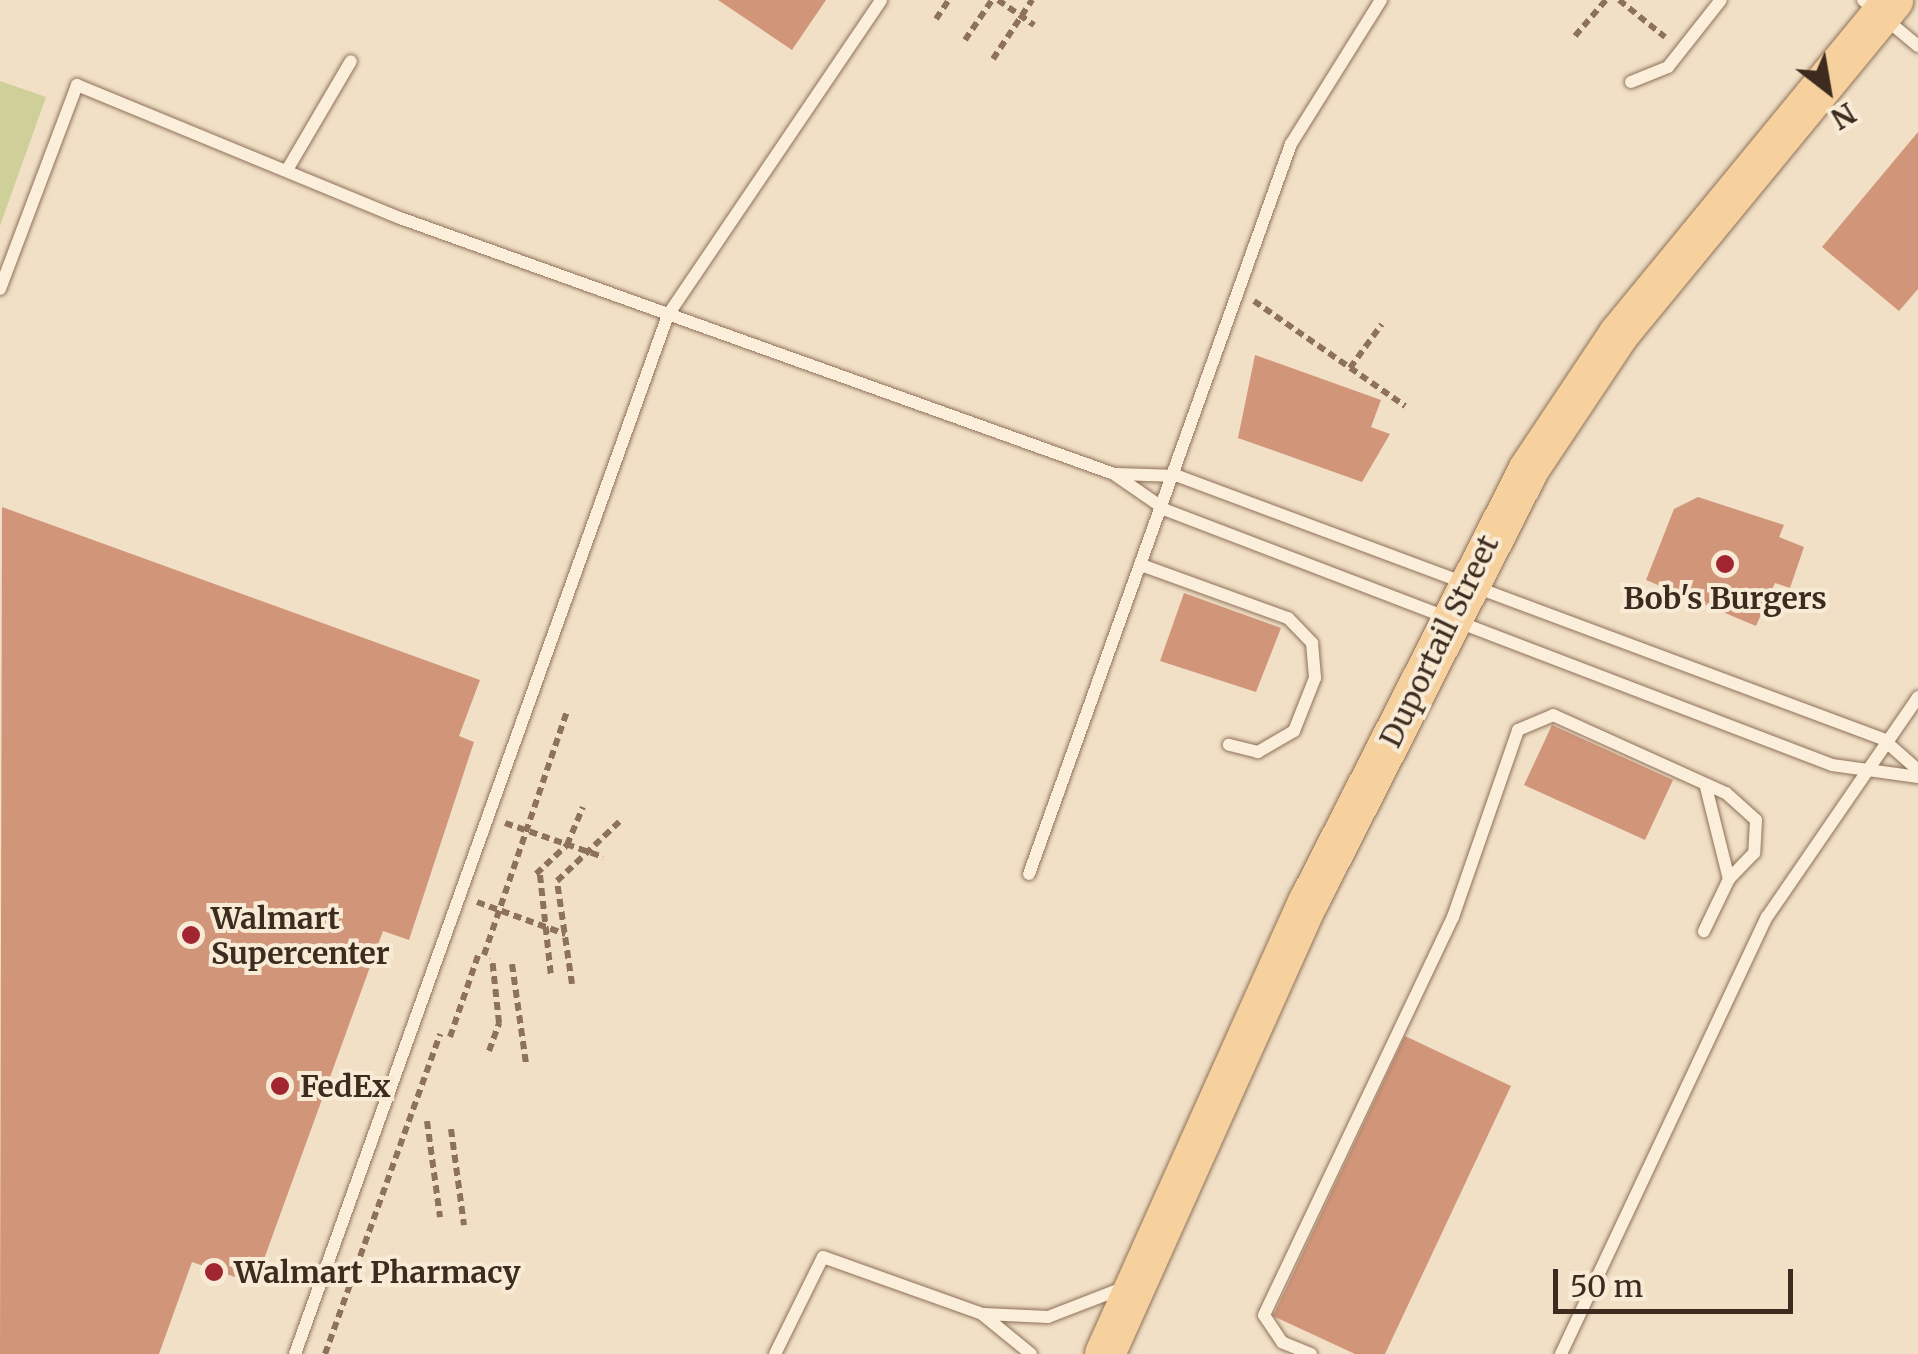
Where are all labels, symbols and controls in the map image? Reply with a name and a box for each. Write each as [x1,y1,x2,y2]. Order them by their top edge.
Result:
north arrow [1778,40,1878,140]
text: N [1825,95,1862,137]
street label: Duportail Street [1372,529,1506,753]
marker: Bob's Burgers [1714,553,1736,575]
place label: Bob's Burgers [1623,580,1827,616]
place label: Walmart Supercenter [211,900,390,970]
marker: Walmart Supercenter [180,924,202,946]
place label: FedEx [300,1068,391,1104]
marker: FedEx [269,1075,291,1097]
scale bar [1558,1249,1798,1311]
place label: Walmart Pharmacy [234,1254,521,1290]
marker: Walmart Pharmacy [203,1261,225,1283]
text: 50 m [1570,1267,1643,1305]

